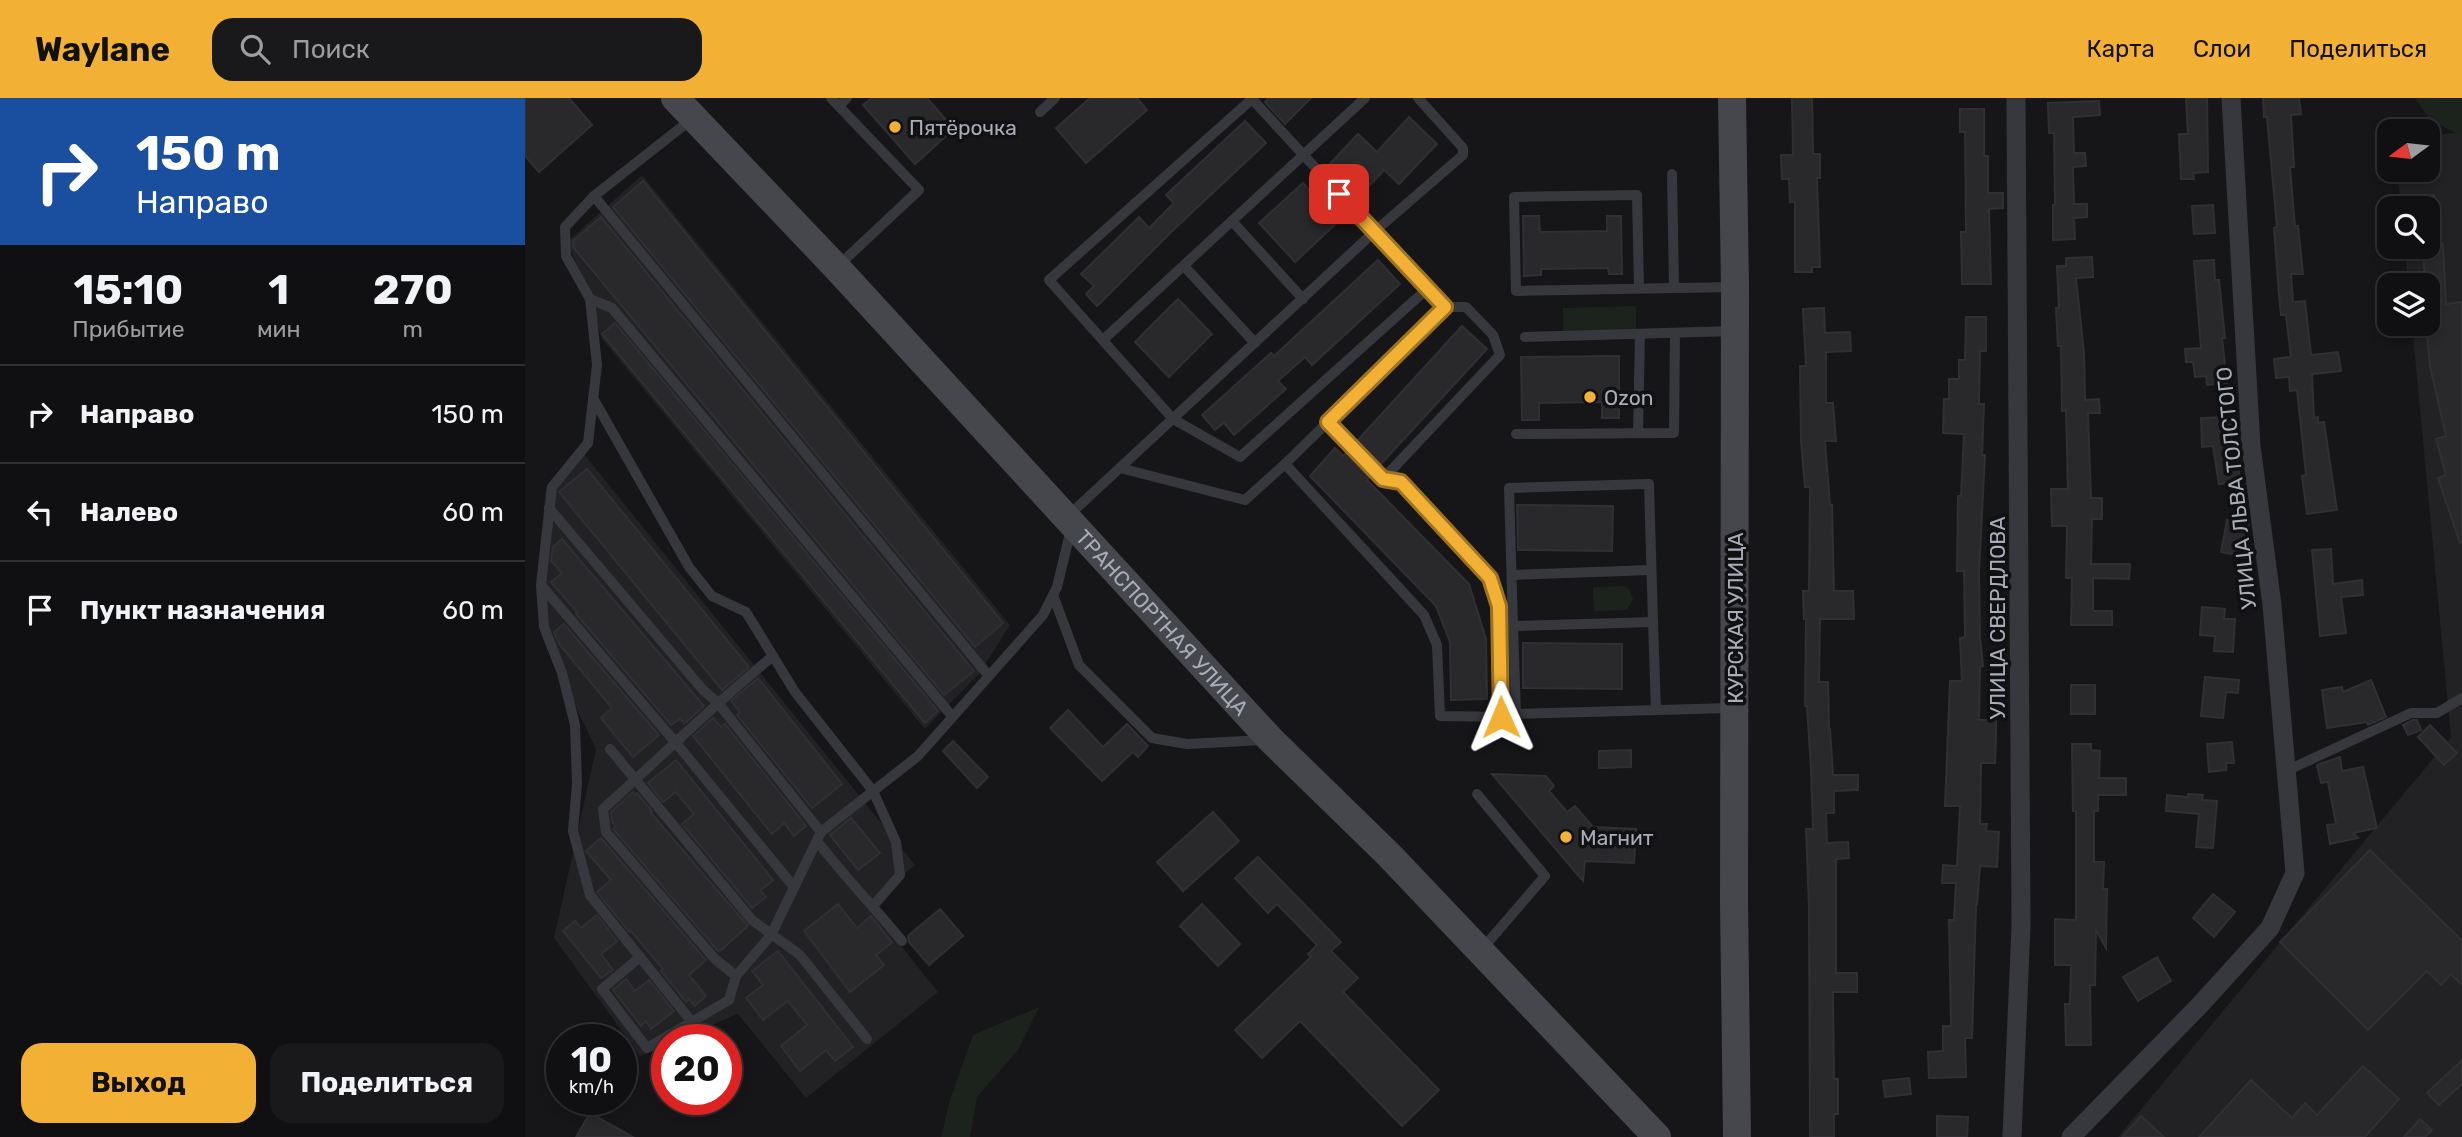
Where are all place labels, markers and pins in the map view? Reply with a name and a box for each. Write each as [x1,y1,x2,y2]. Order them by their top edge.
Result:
place label: Пятёрочка [909,115,1017,140]
marker: Пятёрочка [887,119,903,135]
pin [1309,164,1369,224]
place label: Ozon [1604,385,1654,410]
marker: Ozon [1582,389,1598,405]
place label: Магнит [1580,825,1654,850]
marker: Магнит [1558,829,1574,845]

